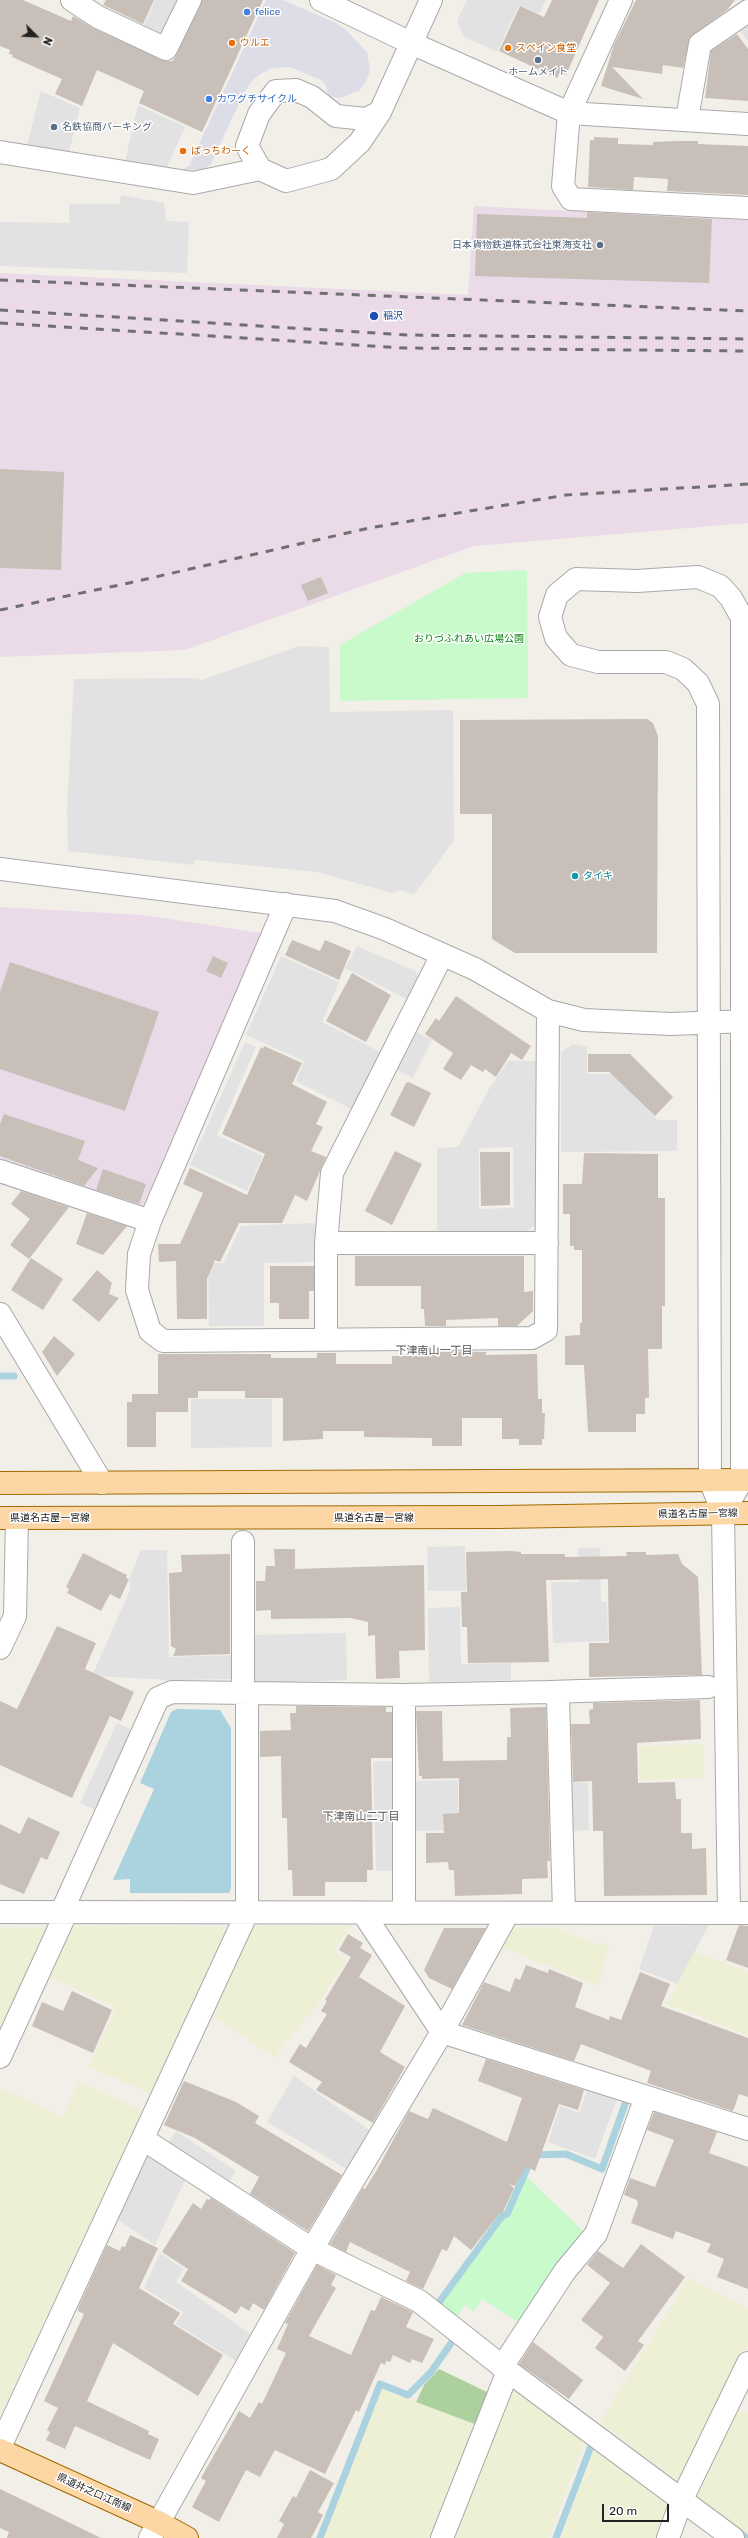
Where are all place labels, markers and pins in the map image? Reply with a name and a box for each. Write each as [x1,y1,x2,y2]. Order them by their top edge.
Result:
place label: felice [255,6,280,18]
marker: felice [242,7,252,17]
place label: ウルエ [240,37,270,49]
marker: ウルエ [227,38,237,48]
place label: スペイン食堂 [516,42,576,54]
marker: スペイン食堂 [503,43,513,53]
marker: ホームメイト [533,55,543,65]
place label: ホームメイト [508,66,568,78]
place label: カワグチサイクル [217,93,297,105]
marker: カワグチサイクル [204,94,214,104]
place label: 名鉄協商パーキング [62,121,152,133]
marker: 名鉄協商パーキング [49,122,59,132]
place label: ぱっちわーく [191,145,251,157]
marker: ぱっちわーく [178,146,188,156]
place label: 日本貨物鉄道株式会社東海支社 [452,239,592,251]
marker: 日本貨物鉄道株式会社東海支社 [595,240,605,250]
marker: 稲沢 [368,310,380,322]
place label: 稲沢 [383,310,403,322]
place label: タイキ [583,870,613,882]
marker: タイキ [570,871,580,881]

